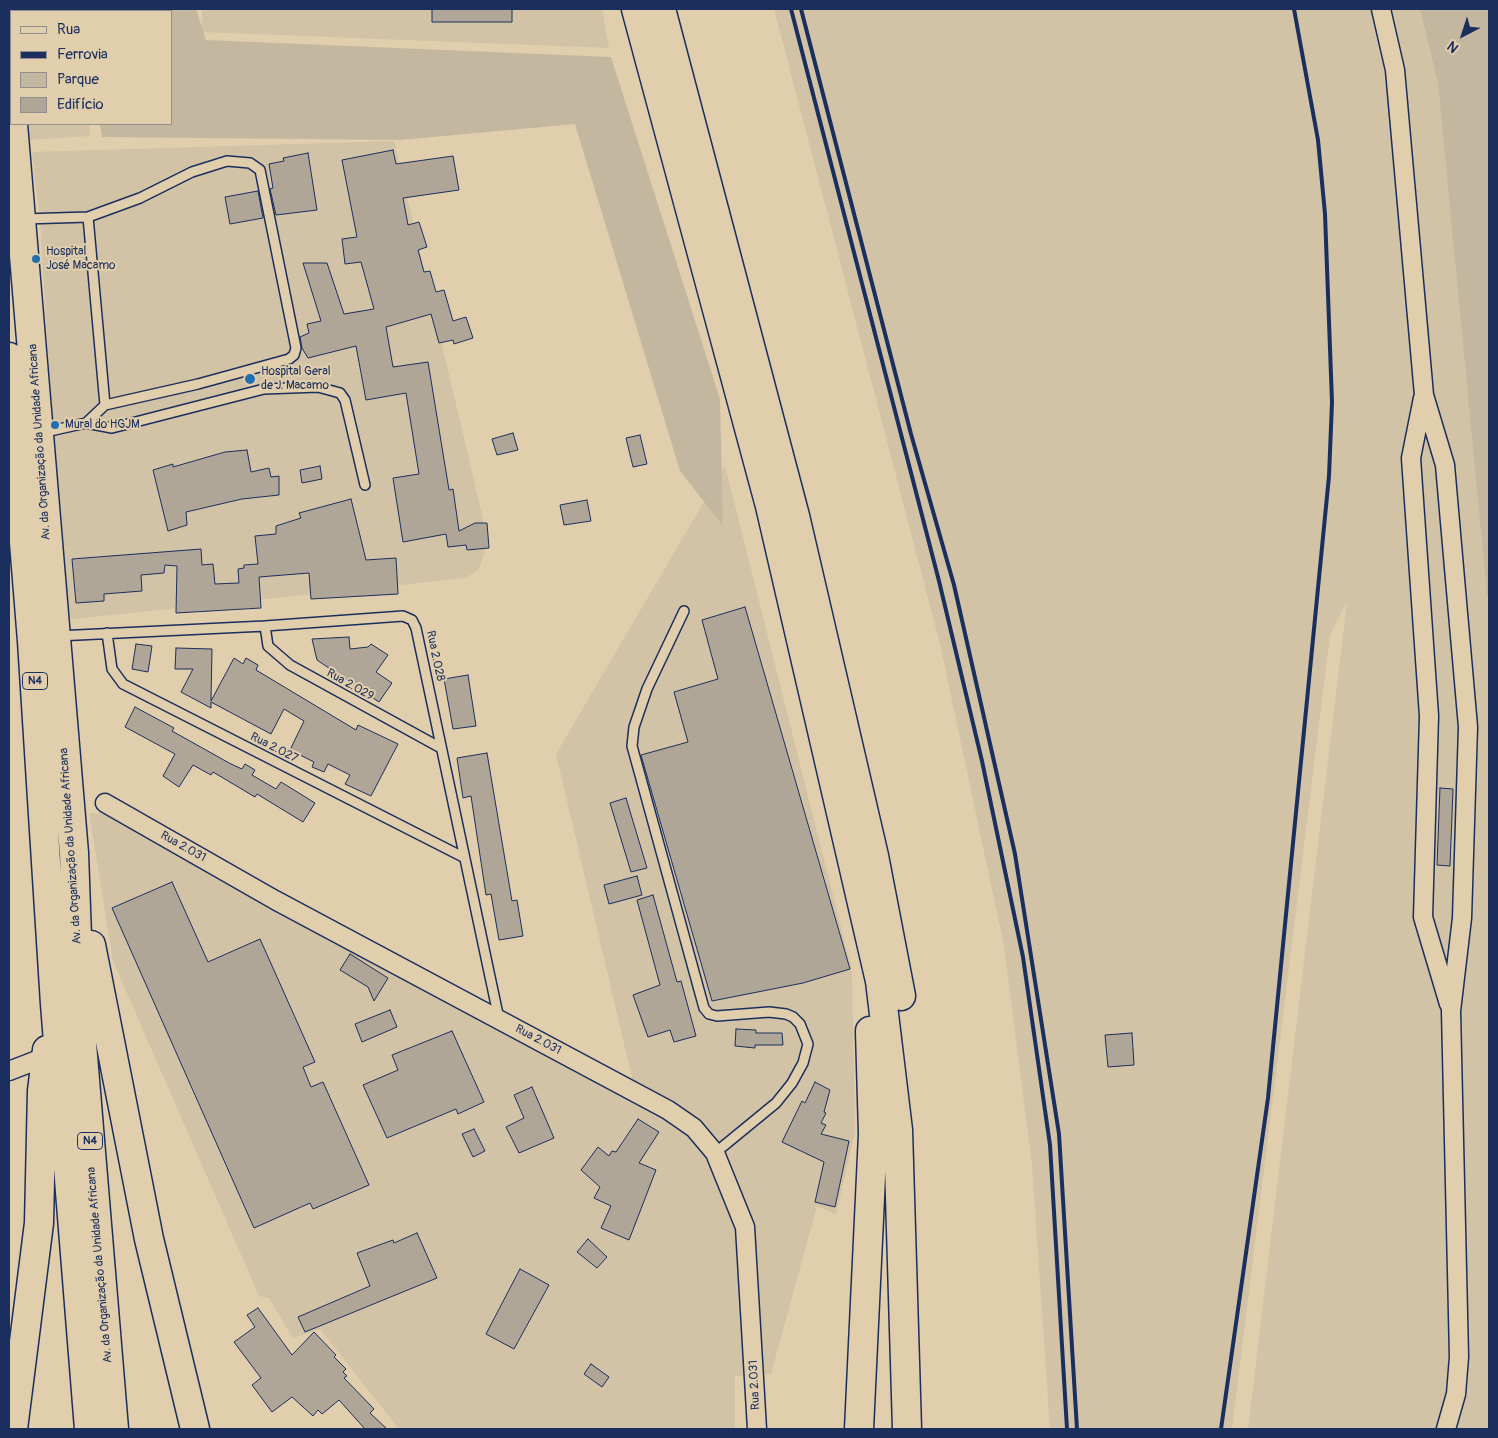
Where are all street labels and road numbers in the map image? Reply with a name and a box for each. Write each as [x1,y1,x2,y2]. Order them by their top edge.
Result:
street label: Av. da Organização da Unidade Africana [26,343,54,541]
street label: Rua 2.028 [423,629,447,683]
street label: Rua 2.029 [324,666,376,704]
road number: N4 [22,672,48,689]
street label: Rua 2.027 [248,730,300,766]
street label: Av. da Organização da Unidade Africana [57,747,85,945]
street label: Rua 2.031 [158,829,208,865]
street label: Rua 2.031 [513,1022,563,1058]
road number: N4 [78,1132,102,1150]
street label: Av. da Organização da Unidade Africana [84,1166,116,1364]
street label: Rua 2.031 [746,1360,764,1410]

